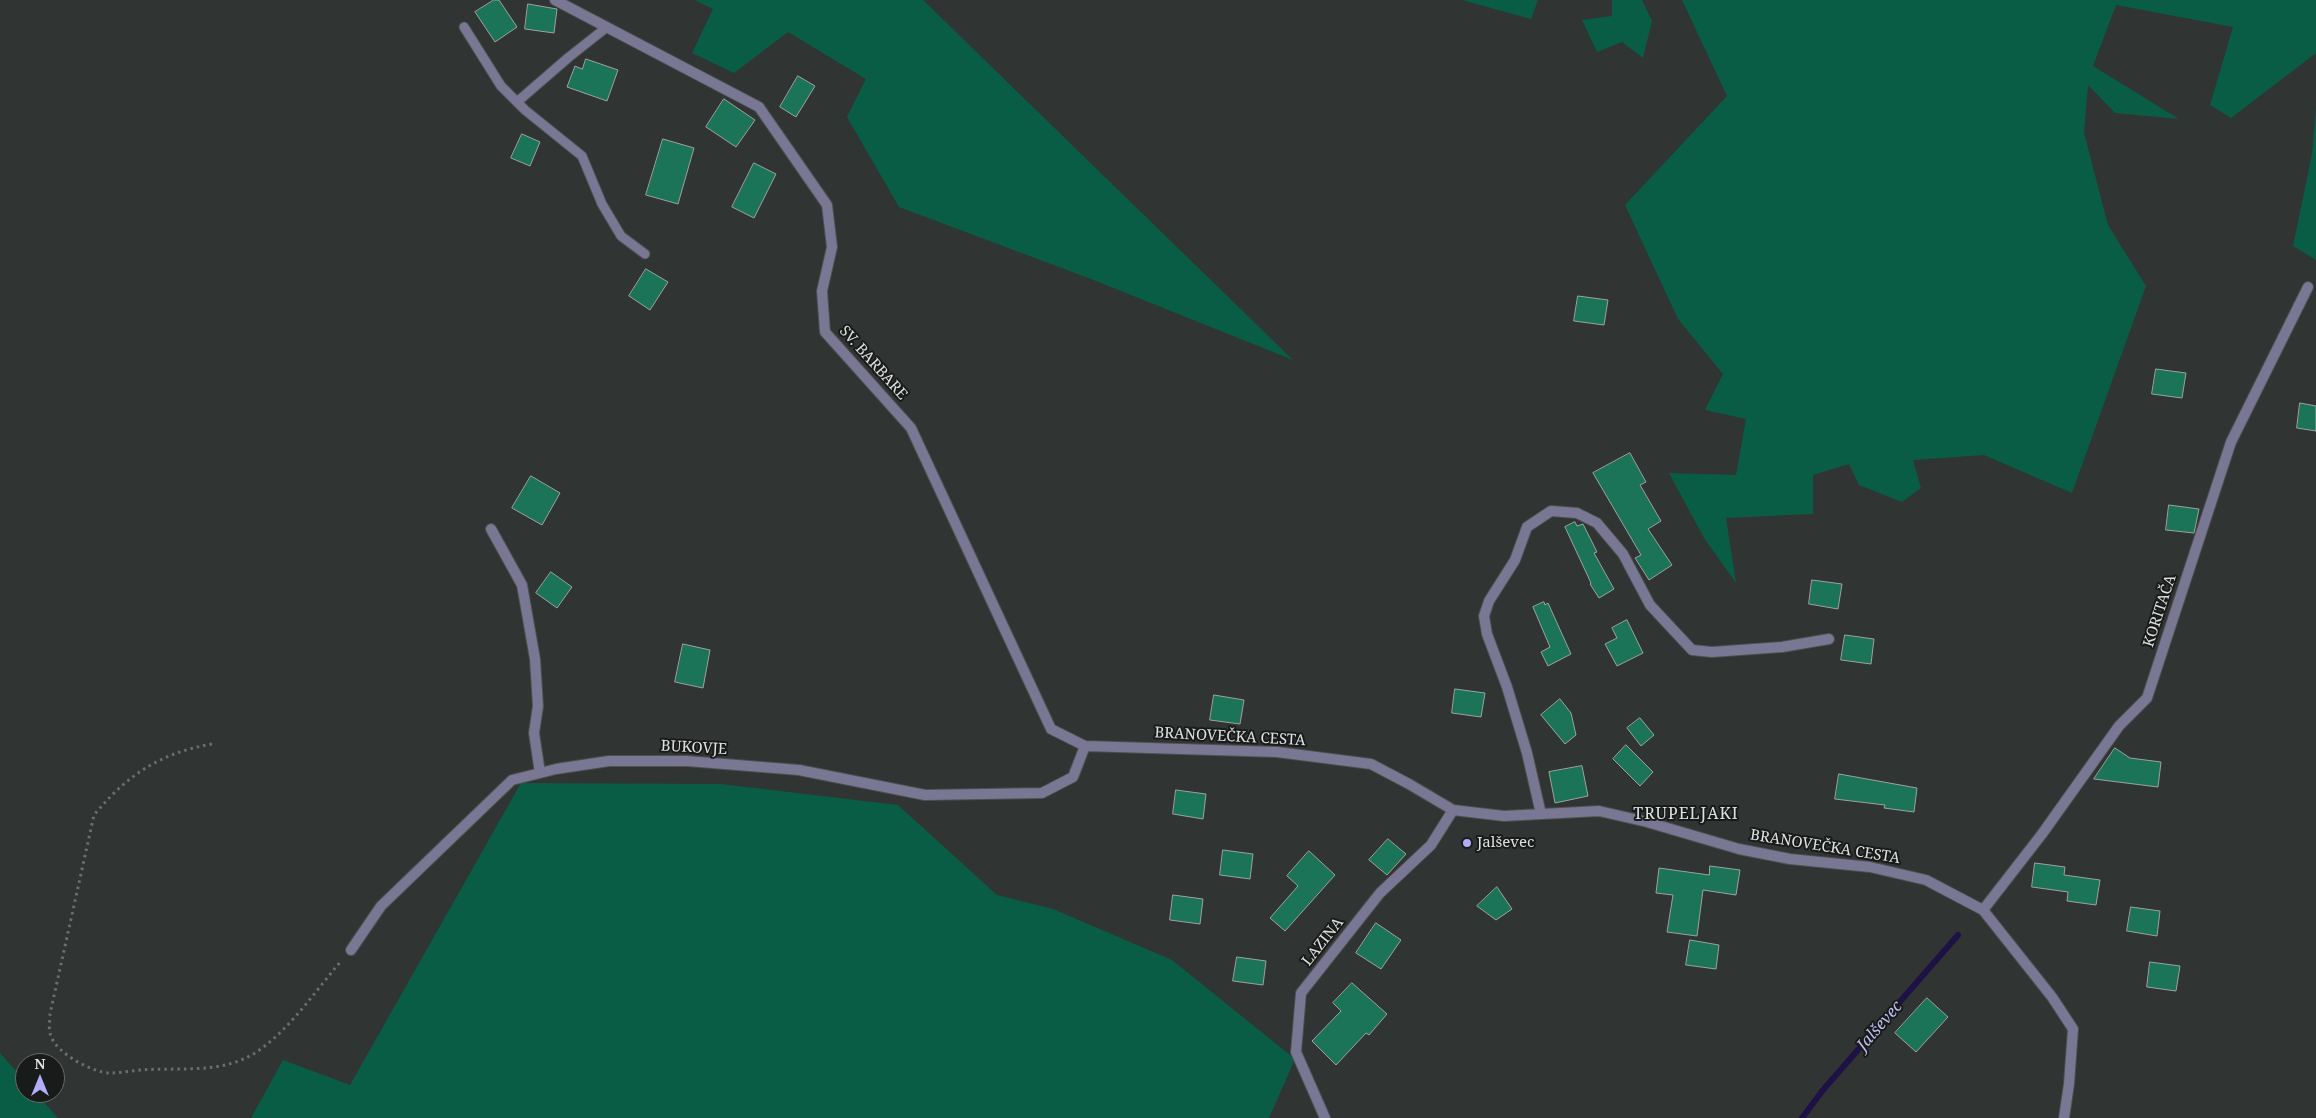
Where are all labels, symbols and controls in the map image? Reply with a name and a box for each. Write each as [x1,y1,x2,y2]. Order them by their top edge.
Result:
street label: SV. BARBARE [835,322,911,404]
street label: KORITAČA [2140,573,2180,649]
street label: BRANOVEČKA CESTA [1154,724,1306,750]
street label: BUKOVJE [660,737,728,759]
district label: TRUPELJAKI [1632,804,1740,824]
street label: BRANOVEČKA CESTA [1749,826,1901,868]
place label: Jalševec [1477,834,1534,852]
marker: Jalševec [1461,837,1473,849]
street label: LAZINA [1299,914,1347,970]
water label: Jalševec [1853,997,1907,1055]
north arrow [15,1053,65,1103]
text: N [34,1054,46,1073]

